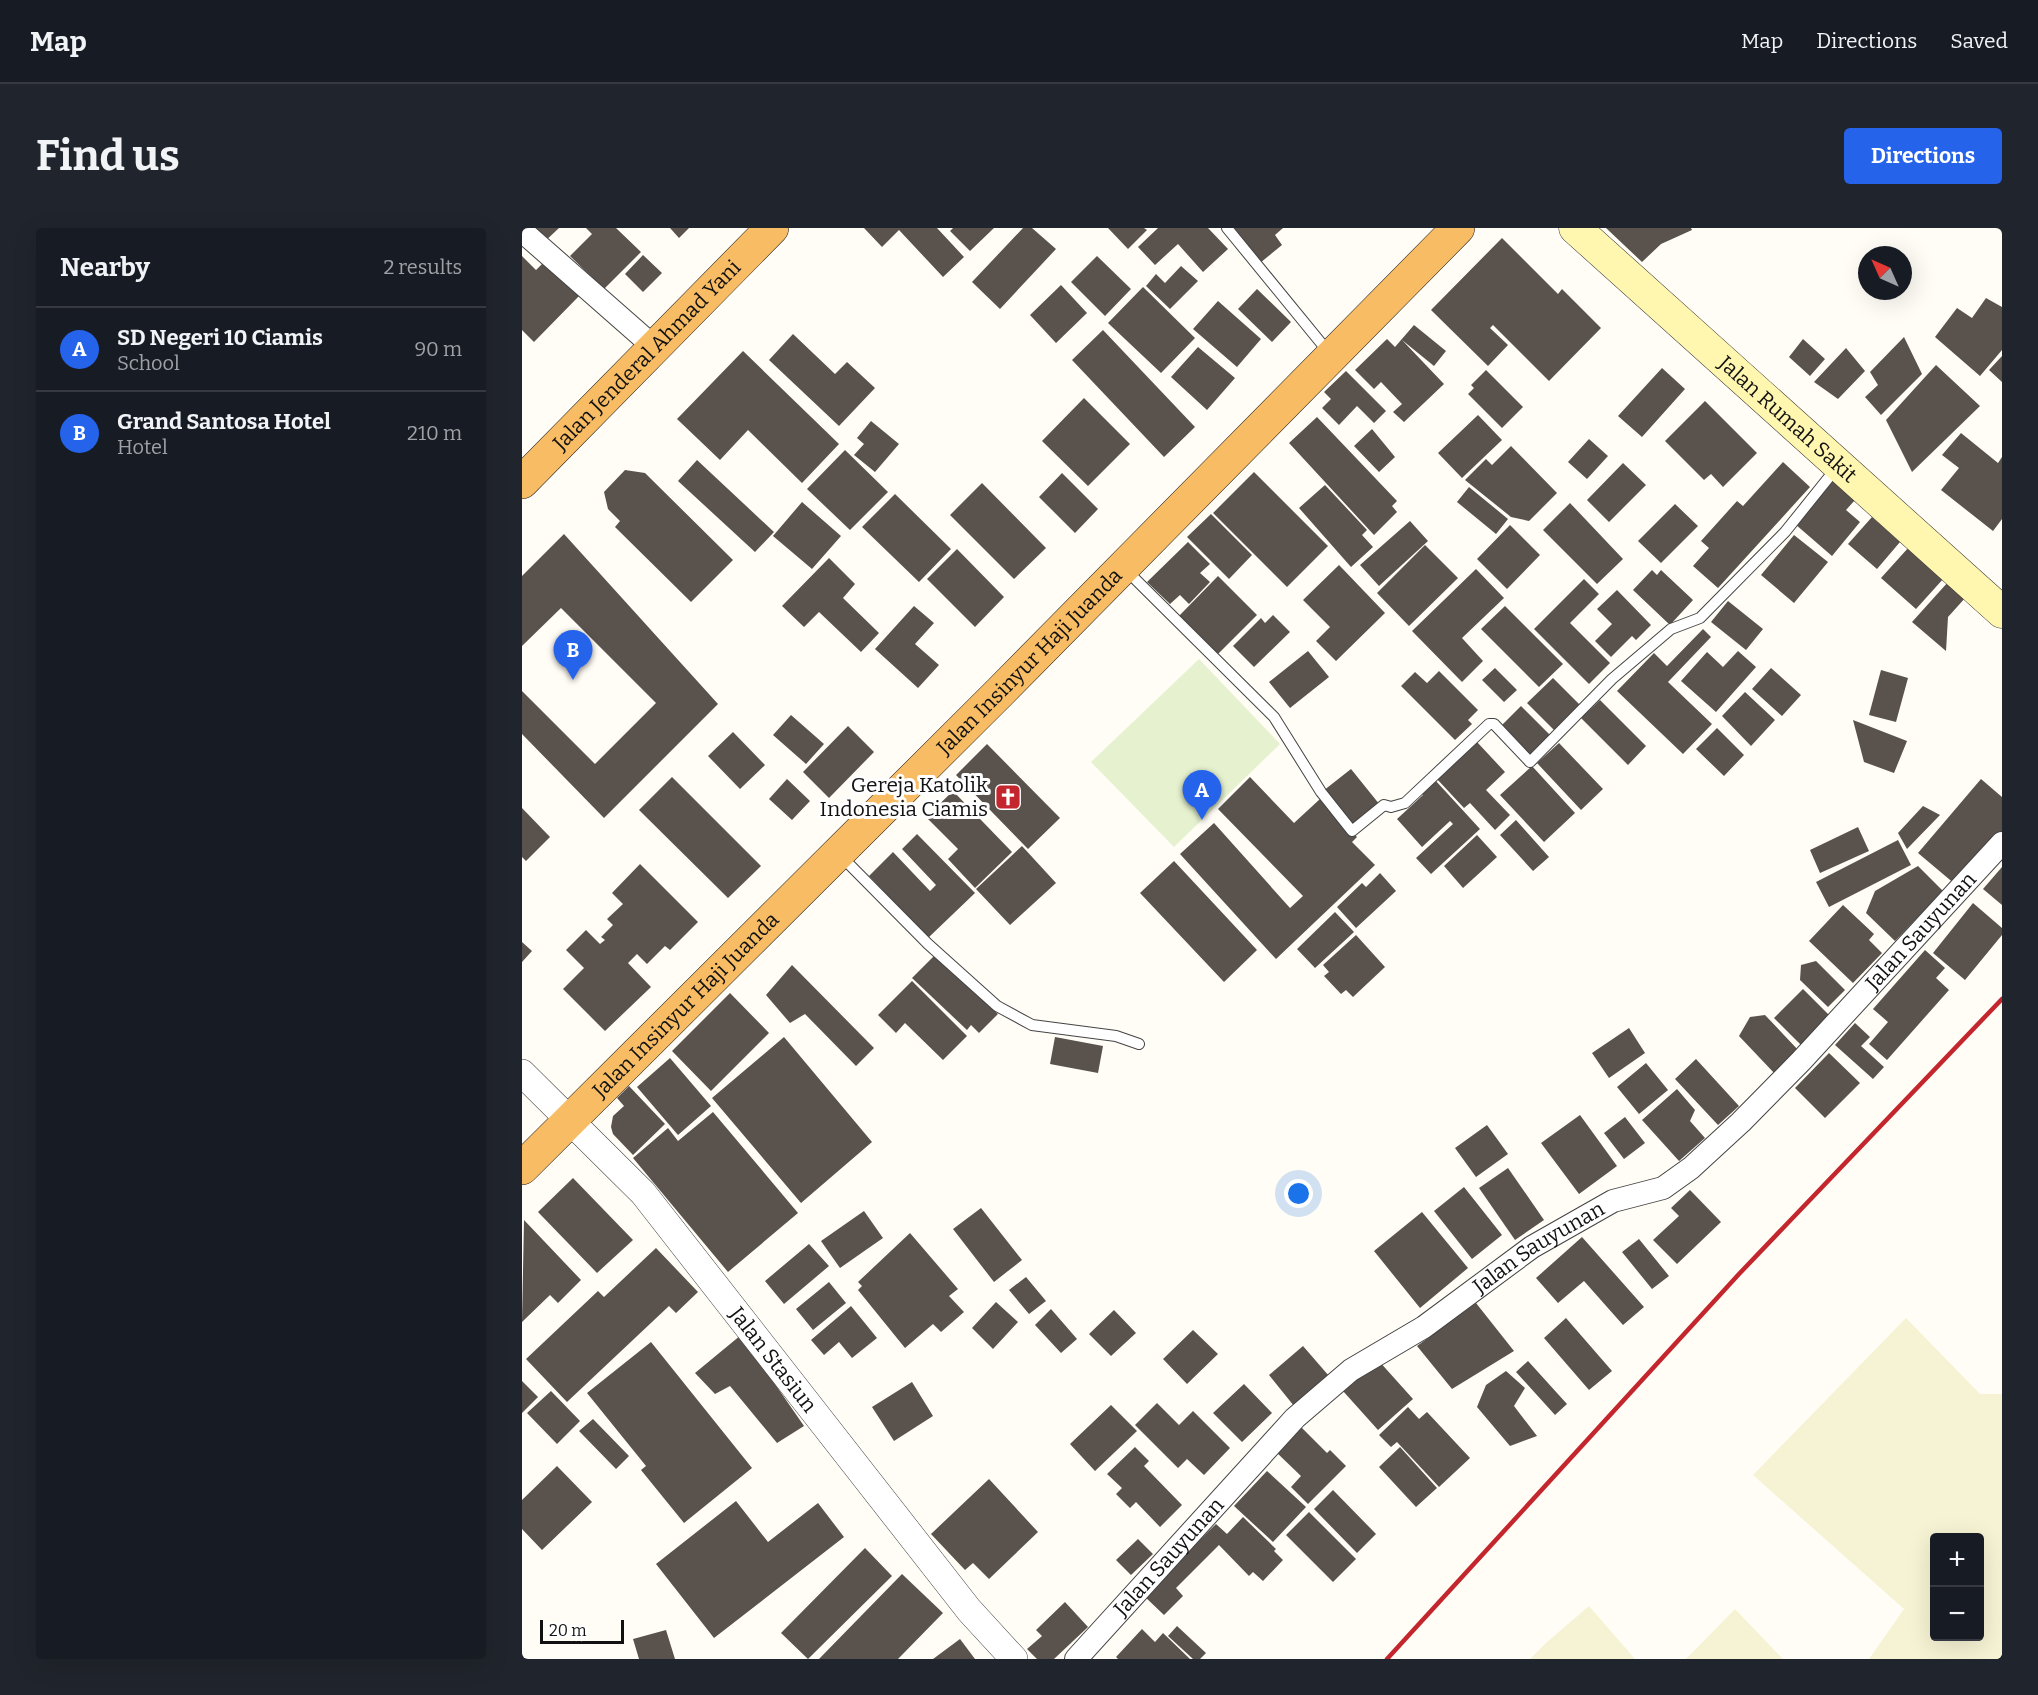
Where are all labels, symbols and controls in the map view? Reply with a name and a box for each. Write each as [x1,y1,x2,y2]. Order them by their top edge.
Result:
text: Map [30,25,87,58]
text: Map [1741,28,1783,54]
text: Directions [1816,28,1917,54]
text: Saved [1950,28,2008,54]
button: Directions [1844,128,2002,184]
text: Find us [36,131,180,181]
north arrow [1858,246,1912,300]
text: Nearby [60,252,150,283]
street label: Jalan Jenderal Ahmad Yani [547,254,746,457]
text: 2 results [383,255,462,279]
text: SD Negeri 10 Ciamis [117,324,323,351]
text: A [72,337,87,361]
text: 90 m [414,337,462,361]
street label: Jalan Rumah Sakit [1712,350,1863,488]
text: School [117,351,180,375]
text: Grand Santosa Hotel [117,408,331,435]
text: B [73,421,86,445]
text: 210 m [407,421,462,445]
text: Hotel [117,435,168,459]
street label: Jalan Insinyur Haji Juanda [931,562,1128,761]
pin: B [554,630,592,680]
pin: A [1182,770,1222,820]
place label: Gereja Katolik Indonesia Ciamis [820,772,988,822]
church icon: Gereja Katolik Indonesia Ciamis [993,782,1023,812]
street label: Jalan Sauyunan [1859,867,1982,996]
street label: Jalan Insinyur Haji Juanda [586,906,785,1104]
your location [1284,1179,1313,1208]
street label: Jalan Sauyunan [1467,1196,1609,1300]
street label: Jalan Stasiun [723,1301,823,1418]
street label: Jalan Sauyunan [1108,1492,1229,1622]
map controls [1930,1533,1984,1641]
button: + [1930,1533,1984,1587]
button: − [1930,1587,1984,1641]
scale bar [540,1617,624,1644]
text: 20 m [549,1621,586,1640]

